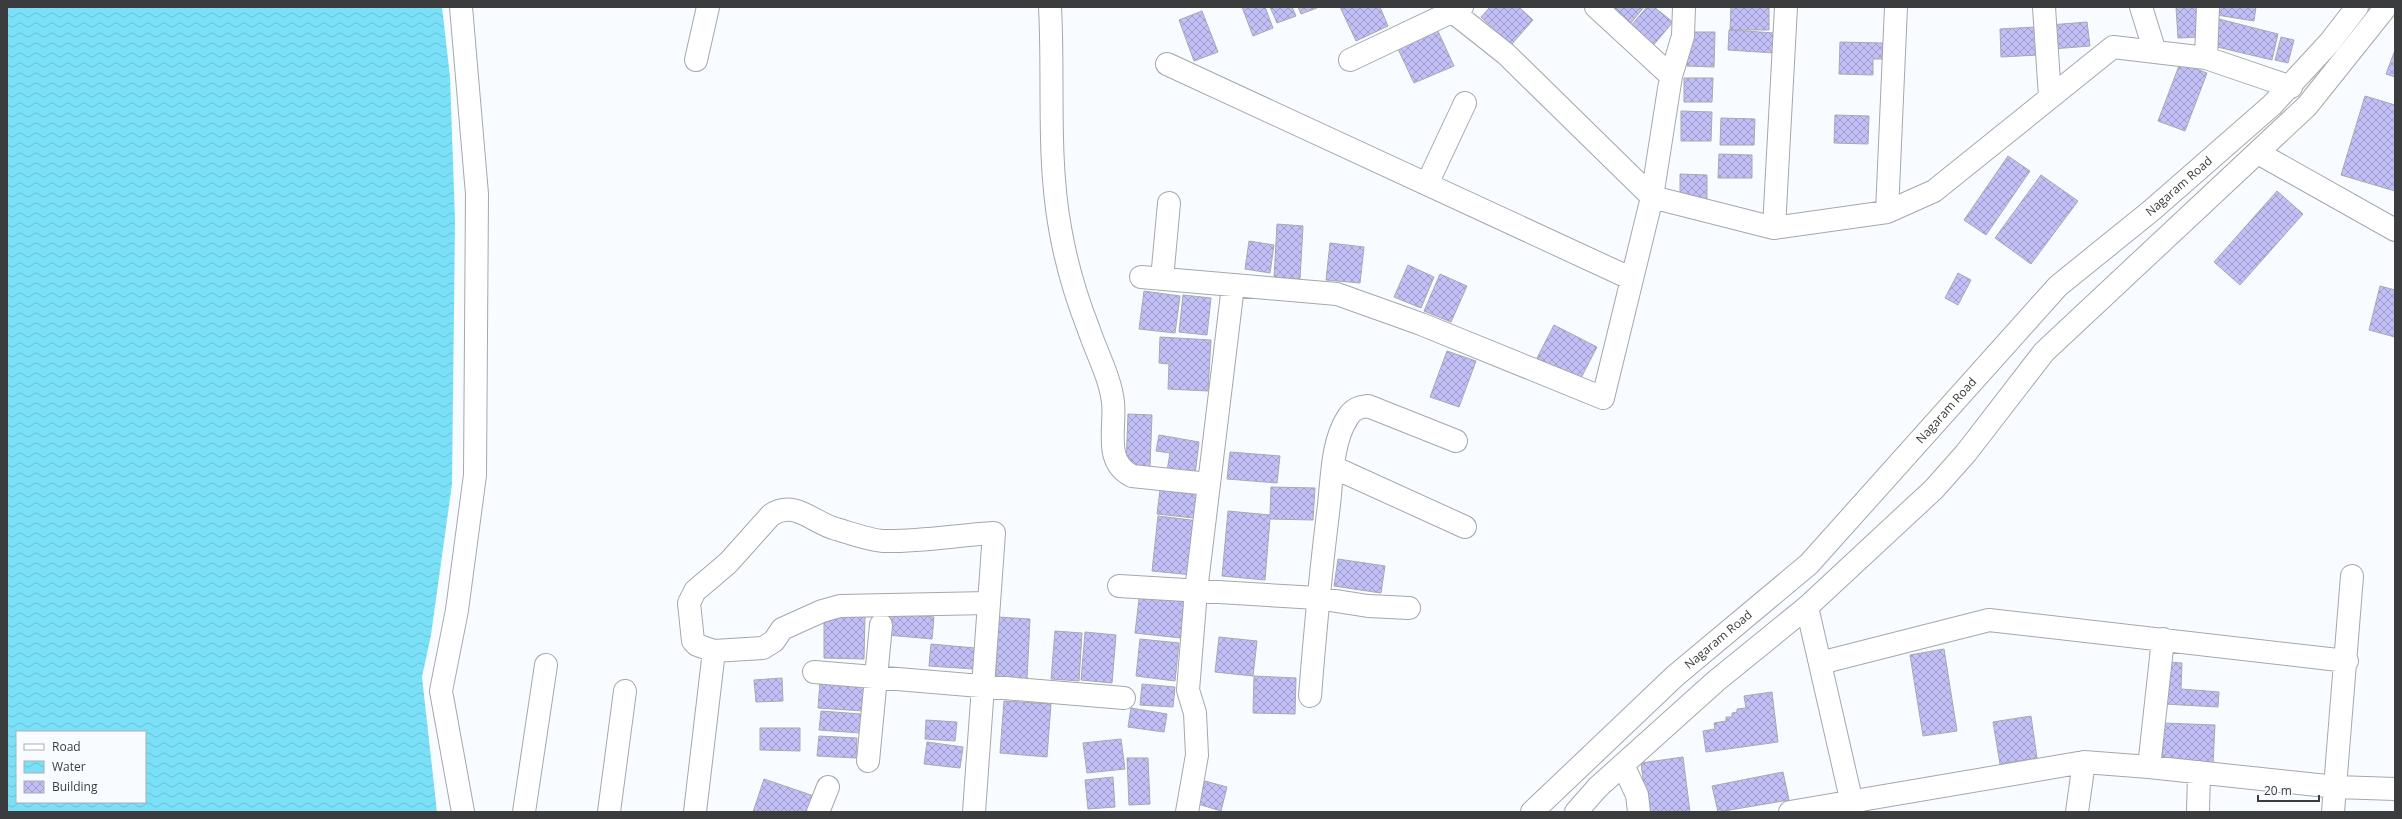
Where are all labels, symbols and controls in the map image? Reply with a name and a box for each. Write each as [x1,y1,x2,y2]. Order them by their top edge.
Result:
street label: Nagaram Road [2142,152,2216,220]
street label: Nagaram Road [1912,373,1980,447]
street label: Nagaram Road [1681,606,1756,673]
legend [16,731,146,803]
text: Road [52,738,81,755]
text: Water [52,758,86,775]
scale bar [2258,777,2319,803]
text: Building [52,778,98,795]
text: 20 m [2264,782,2292,799]

